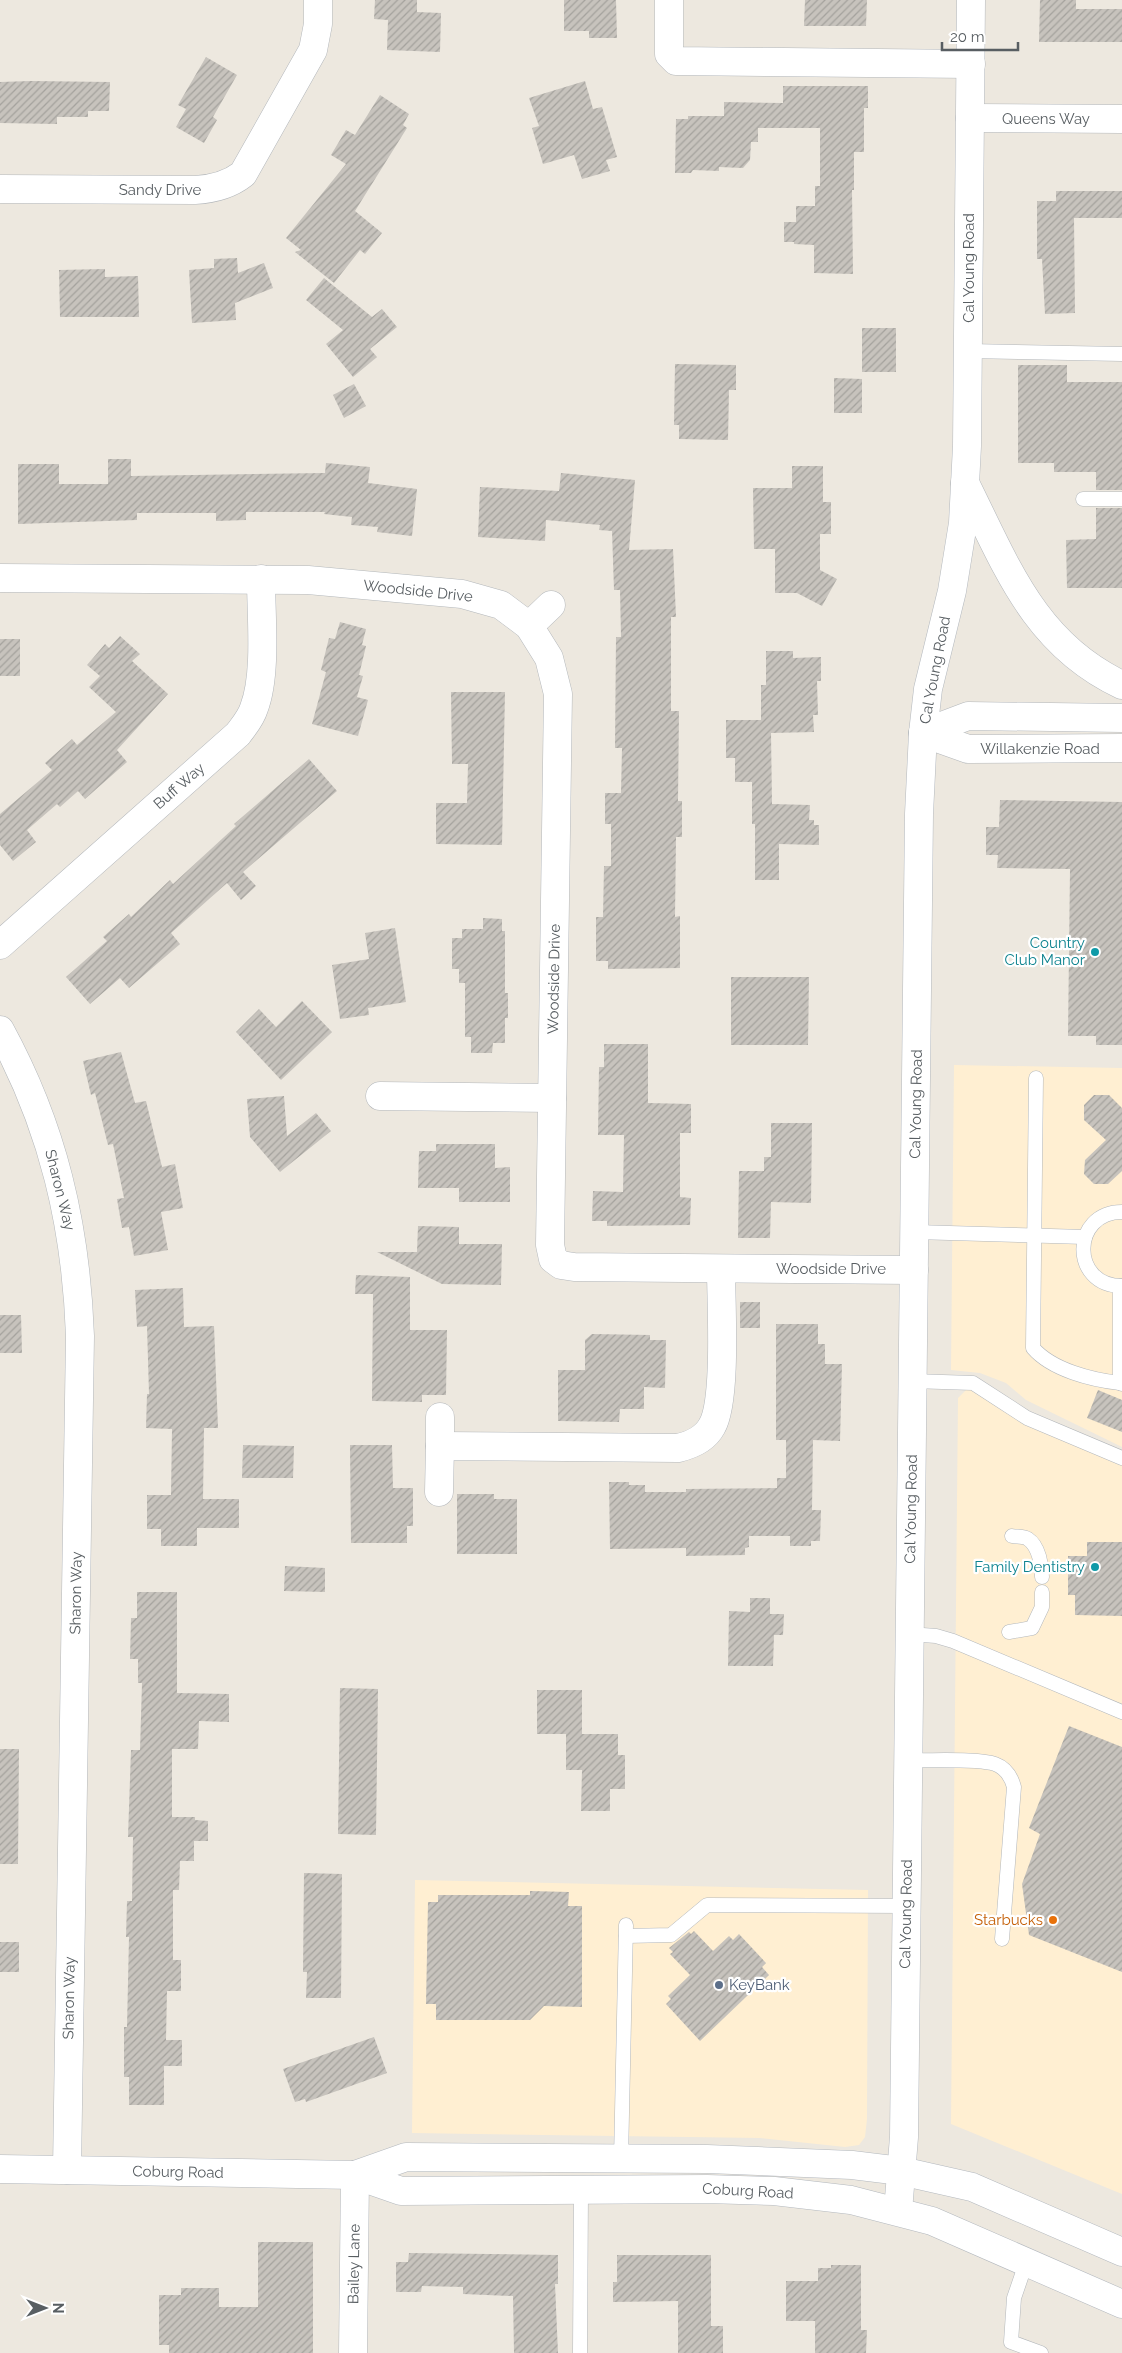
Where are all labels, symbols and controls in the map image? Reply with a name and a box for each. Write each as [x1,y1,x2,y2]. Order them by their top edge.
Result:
scale bar [942,20,1018,52]
text: 20 m [950,28,985,46]
street label: Queens Way [1002,110,1090,128]
street label: Sandy Drive [119,181,202,199]
street label: Cal Young Road [960,213,978,323]
street label: Woodside Drive [362,576,474,606]
street label: Cal Young Road [916,615,954,725]
street label: Willakenzie Road [980,740,1100,758]
street label: Buff Way [150,759,208,813]
street label: Woodside Drive [544,924,564,1034]
place label: Country Club Manor [1004,934,1086,969]
marker: Country Club Manor [1089,946,1101,958]
street label: Cal Young Road [906,1049,926,1159]
street label: Sharon Way [41,1148,79,1232]
street label: Woodside Drive [776,1260,886,1278]
street label: Cal Young Road [901,1454,921,1564]
street label: Sharon Way [66,1551,86,1635]
place label: Family Dentistry [974,1558,1085,1576]
marker: Family Dentistry [1089,1561,1101,1573]
street label: Cal Young Road [896,1859,916,1969]
place label: Starbucks [974,1911,1043,1929]
marker: Starbucks [1047,1914,1059,1926]
street label: Sharon Way [59,1956,79,2040]
place label: KeyBank [729,1976,790,1994]
marker: KeyBank [713,1979,725,1991]
street label: Coburg Road [132,2162,224,2182]
street label: Coburg Road [702,2180,794,2202]
street label: Bailey Lane [344,2224,364,2304]
north arrow [20,2283,70,2333]
text: N [50,2303,66,2313]

